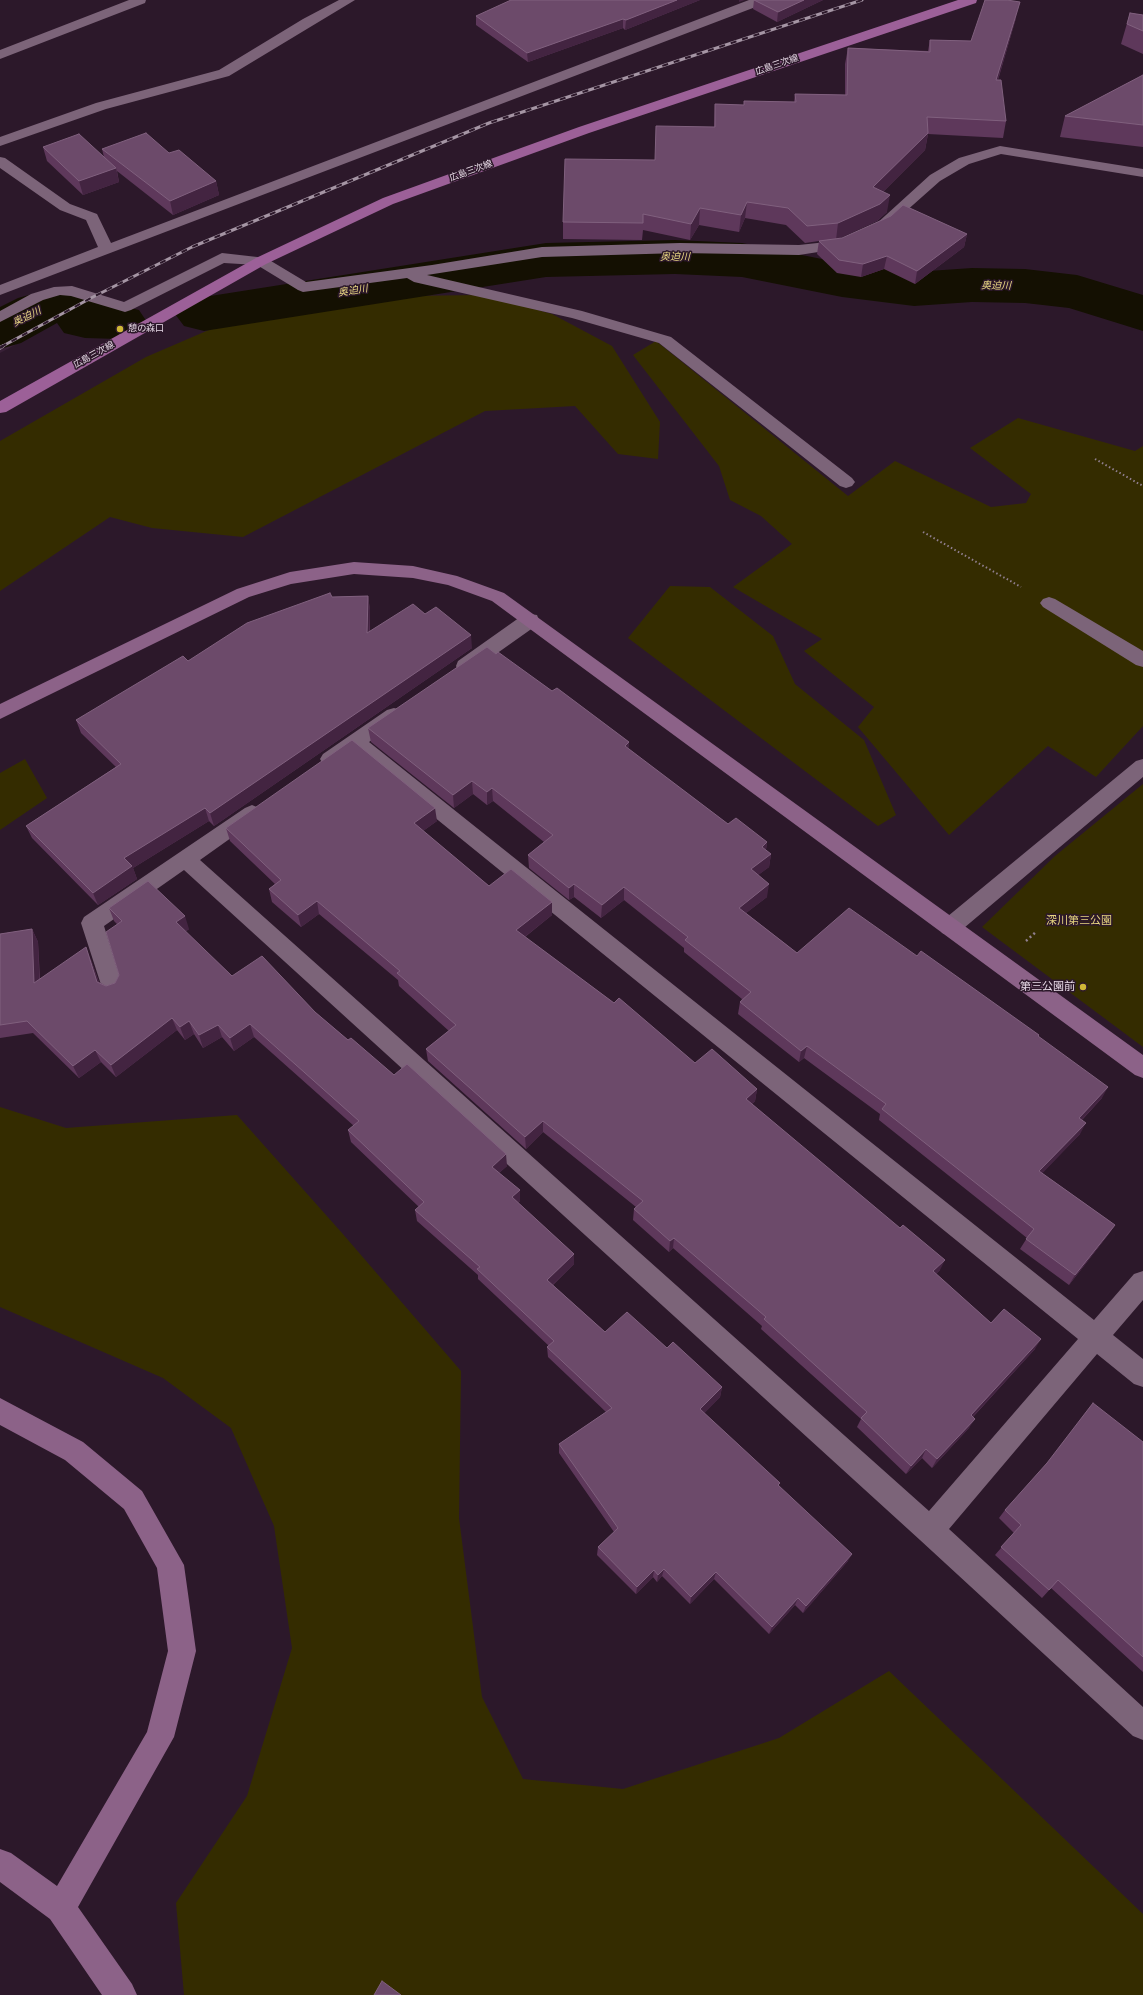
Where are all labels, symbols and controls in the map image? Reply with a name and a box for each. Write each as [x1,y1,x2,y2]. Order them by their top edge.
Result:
street label: 広島三次線 [754,53,800,77]
street label: 広島三次線 [448,158,494,184]
water label: 奥迫川 [660,251,690,263]
water label: 奥迫川 [981,280,1011,292]
water label: 奥迫川 [337,283,369,299]
water label: 奥迫川 [11,305,43,329]
marker: 憩の森口 [115,324,125,334]
place label: 憩の森口 [128,324,164,334]
street label: 広島三次線 [72,339,116,371]
park label: 深川第三公園 [1046,914,1112,928]
place label: 第三公園前 [1020,980,1075,994]
marker: 第三公園前 [1078,982,1088,992]

